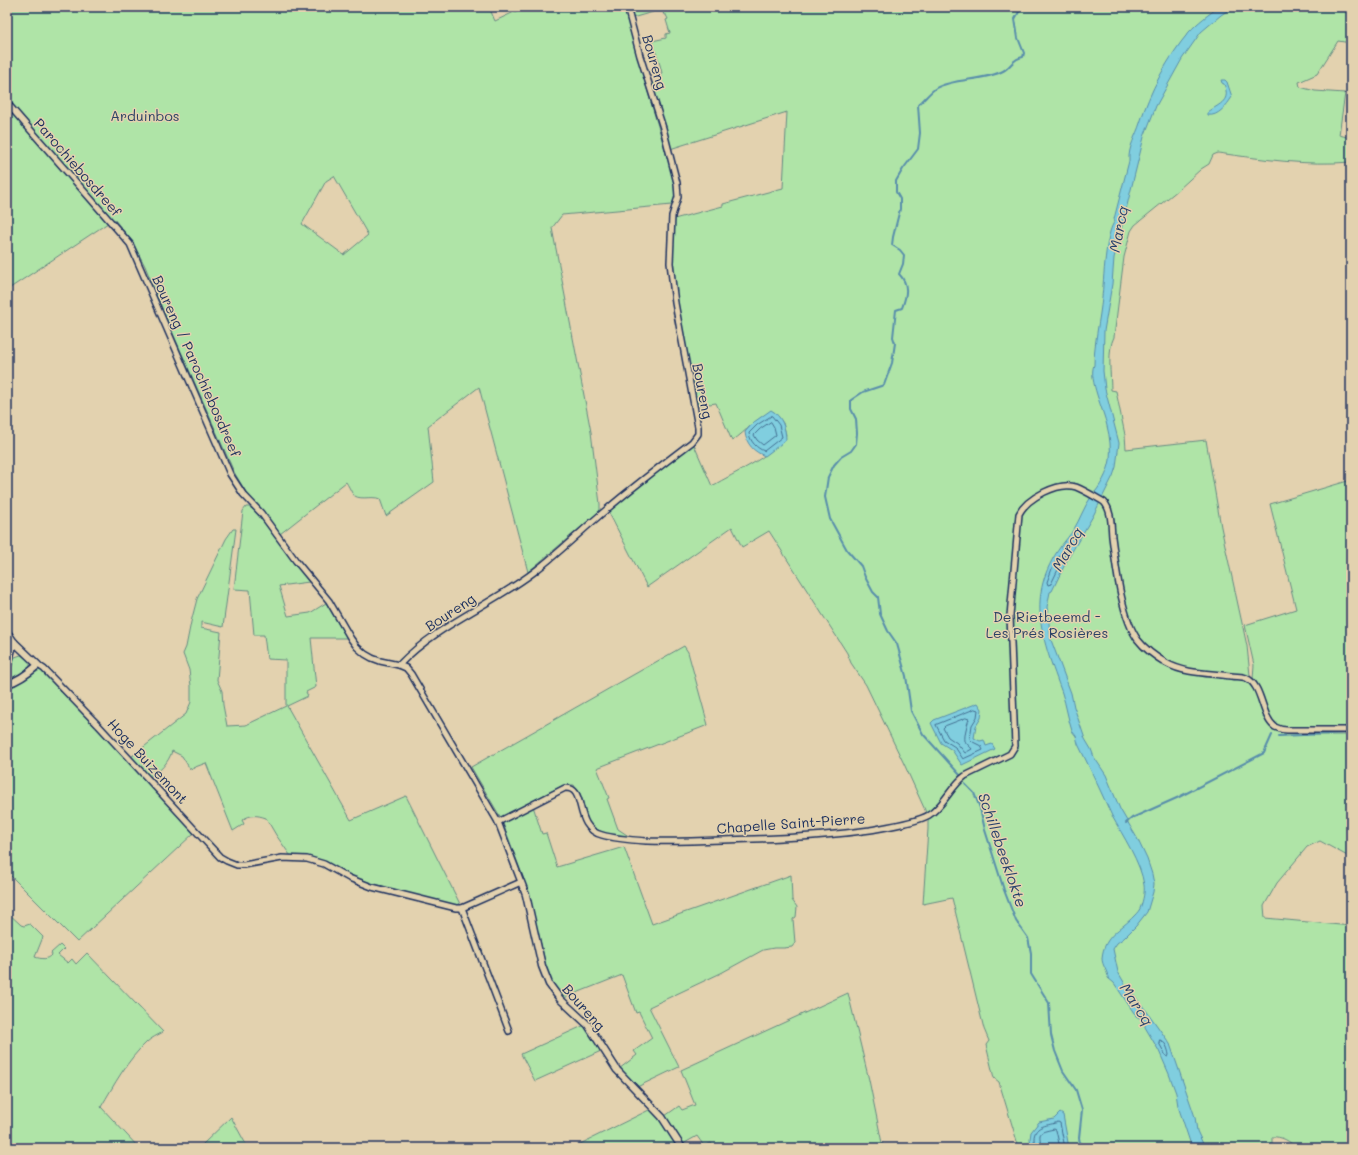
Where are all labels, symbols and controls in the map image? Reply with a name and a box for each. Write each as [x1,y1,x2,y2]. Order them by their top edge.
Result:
street label: Boureng [638,32,672,92]
park label: Arduinbos [110,106,180,125]
street label: Parochiebosdreef [30,114,126,221]
water label: Marcq [1104,204,1132,254]
street label: Boureng / Parochiebosdreef [148,272,246,460]
street label: Boureng [688,362,718,420]
water label: Marcq [1047,523,1087,575]
street label: Boureng [421,589,479,635]
park label: De Rietbeemd - Les Prés Rosières [986,607,1108,642]
street label: Hoge Buizemont [104,714,192,808]
water label: Schillebeeklokte [974,790,1032,910]
street label: Chapelle Saint-Pierre [716,808,866,838]
water label: Marcq [1116,979,1158,1030]
street label: Boureng [558,980,610,1034]

